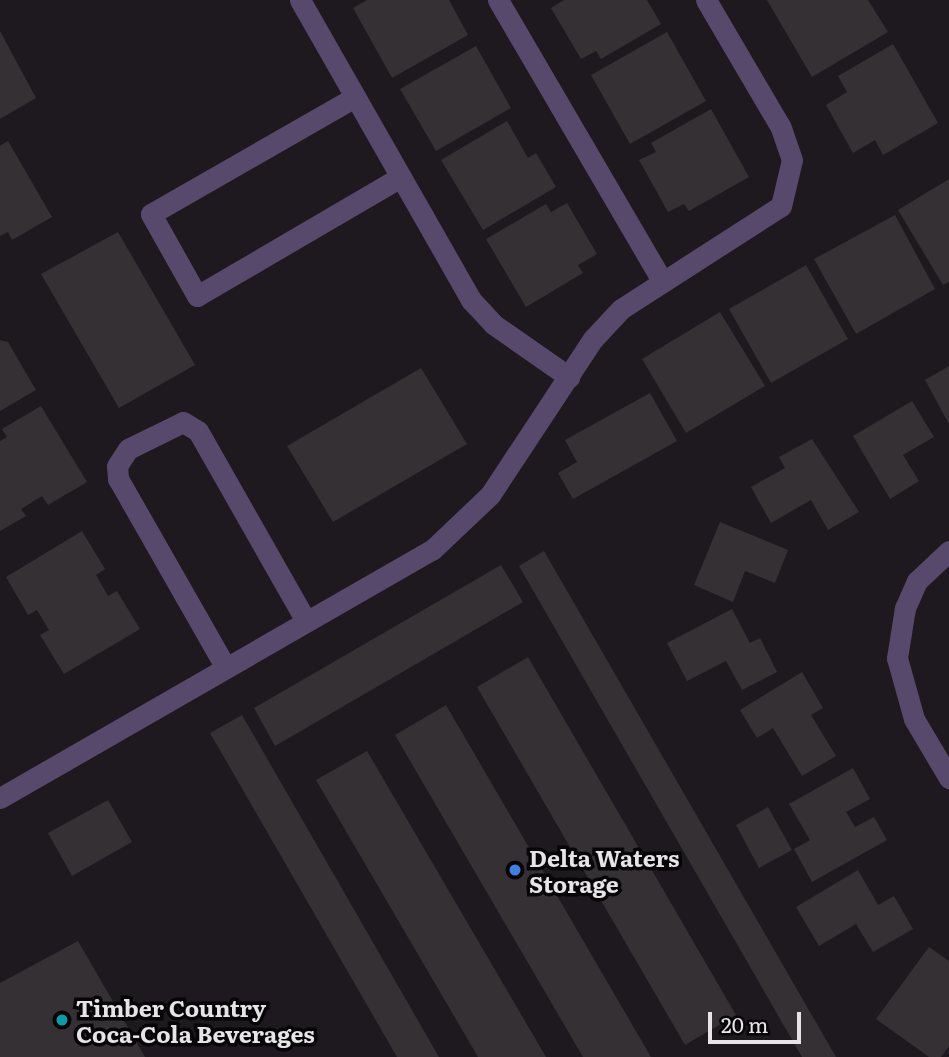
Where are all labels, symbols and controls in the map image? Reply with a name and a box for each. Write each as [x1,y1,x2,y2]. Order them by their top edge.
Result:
place label: Delta Waters Storage [529,843,679,897]
marker: Delta Waters Storage [507,862,523,878]
place label: Timber Country Coca-Cola Beverages [76,993,315,1047]
scale bar [711,998,804,1042]
text: 20 m [721,1008,768,1039]
marker: Timber Country Coca-Cola Beverages [54,1012,70,1028]

